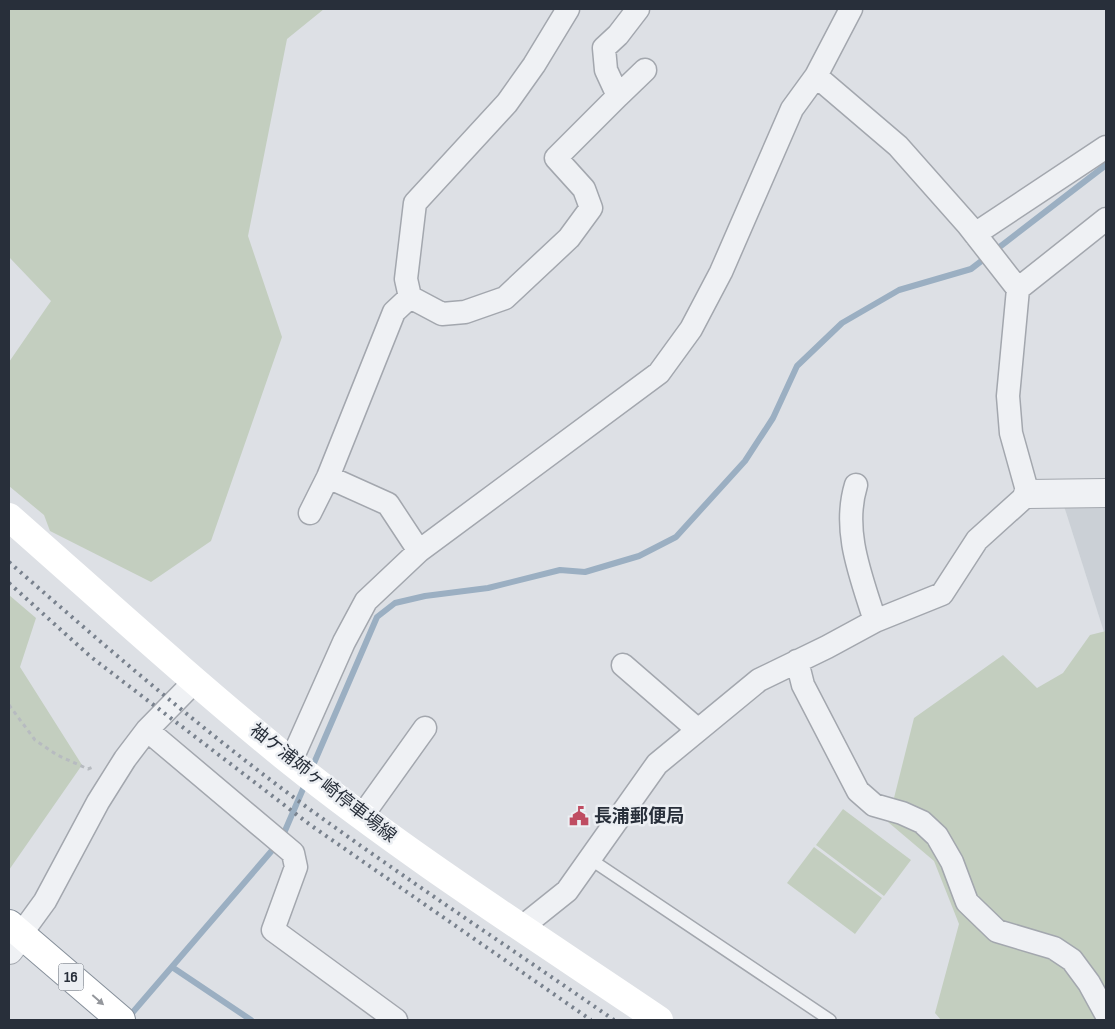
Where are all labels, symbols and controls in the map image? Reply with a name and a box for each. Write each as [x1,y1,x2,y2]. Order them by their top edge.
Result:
street label: 袖ケ浦姉ヶ崎停車場線 [246,719,400,847]
public building icon: 長浦郵便局 [568,805,590,827]
place label: 長浦郵便局 [594,806,684,827]
road number: 16 [58,964,84,990]
one-way arrow [92,994,104,1005]

